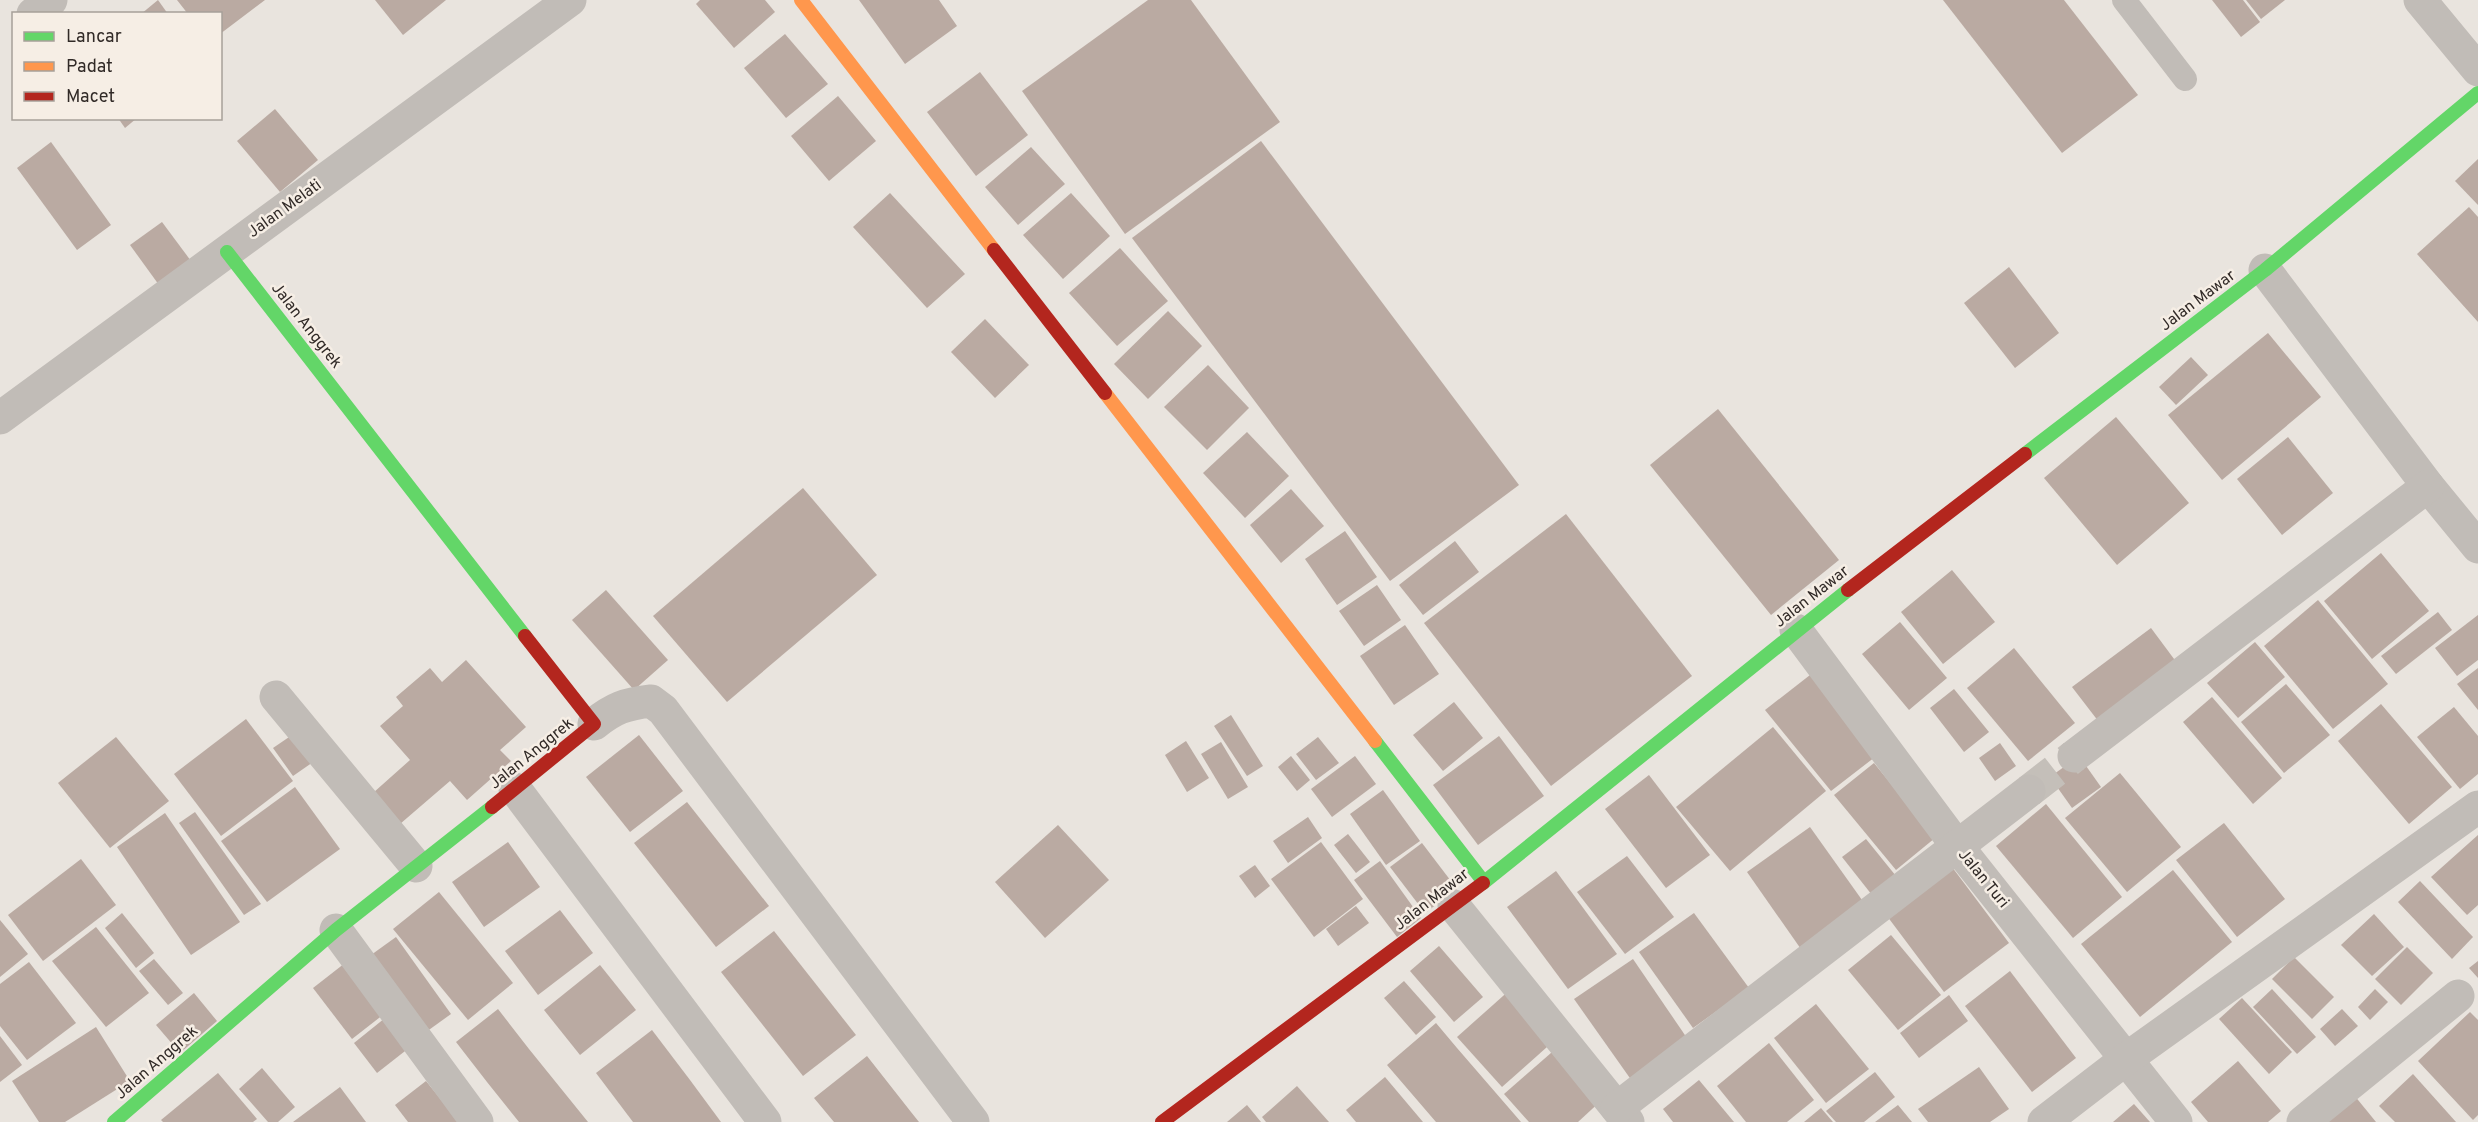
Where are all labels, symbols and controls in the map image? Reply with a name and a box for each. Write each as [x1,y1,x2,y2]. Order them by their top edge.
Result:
legend [12,12,222,120]
text: Lancar [66,26,122,49]
text: Padat [66,56,113,79]
text: Macet [66,86,115,109]
street label: Jalan Melati [244,176,326,242]
street label: Jalan Mawar [2156,266,2240,336]
street label: Jalan Anggrek [266,279,346,373]
street label: Jalan Mawar [1771,562,1853,632]
street label: Jalan Anggrek [486,714,578,794]
street label: Jalan Turi [1953,845,2013,913]
street label: Jalan Mawar [1391,865,1473,935]
street label: Jalan Anggrek [112,1022,202,1104]

